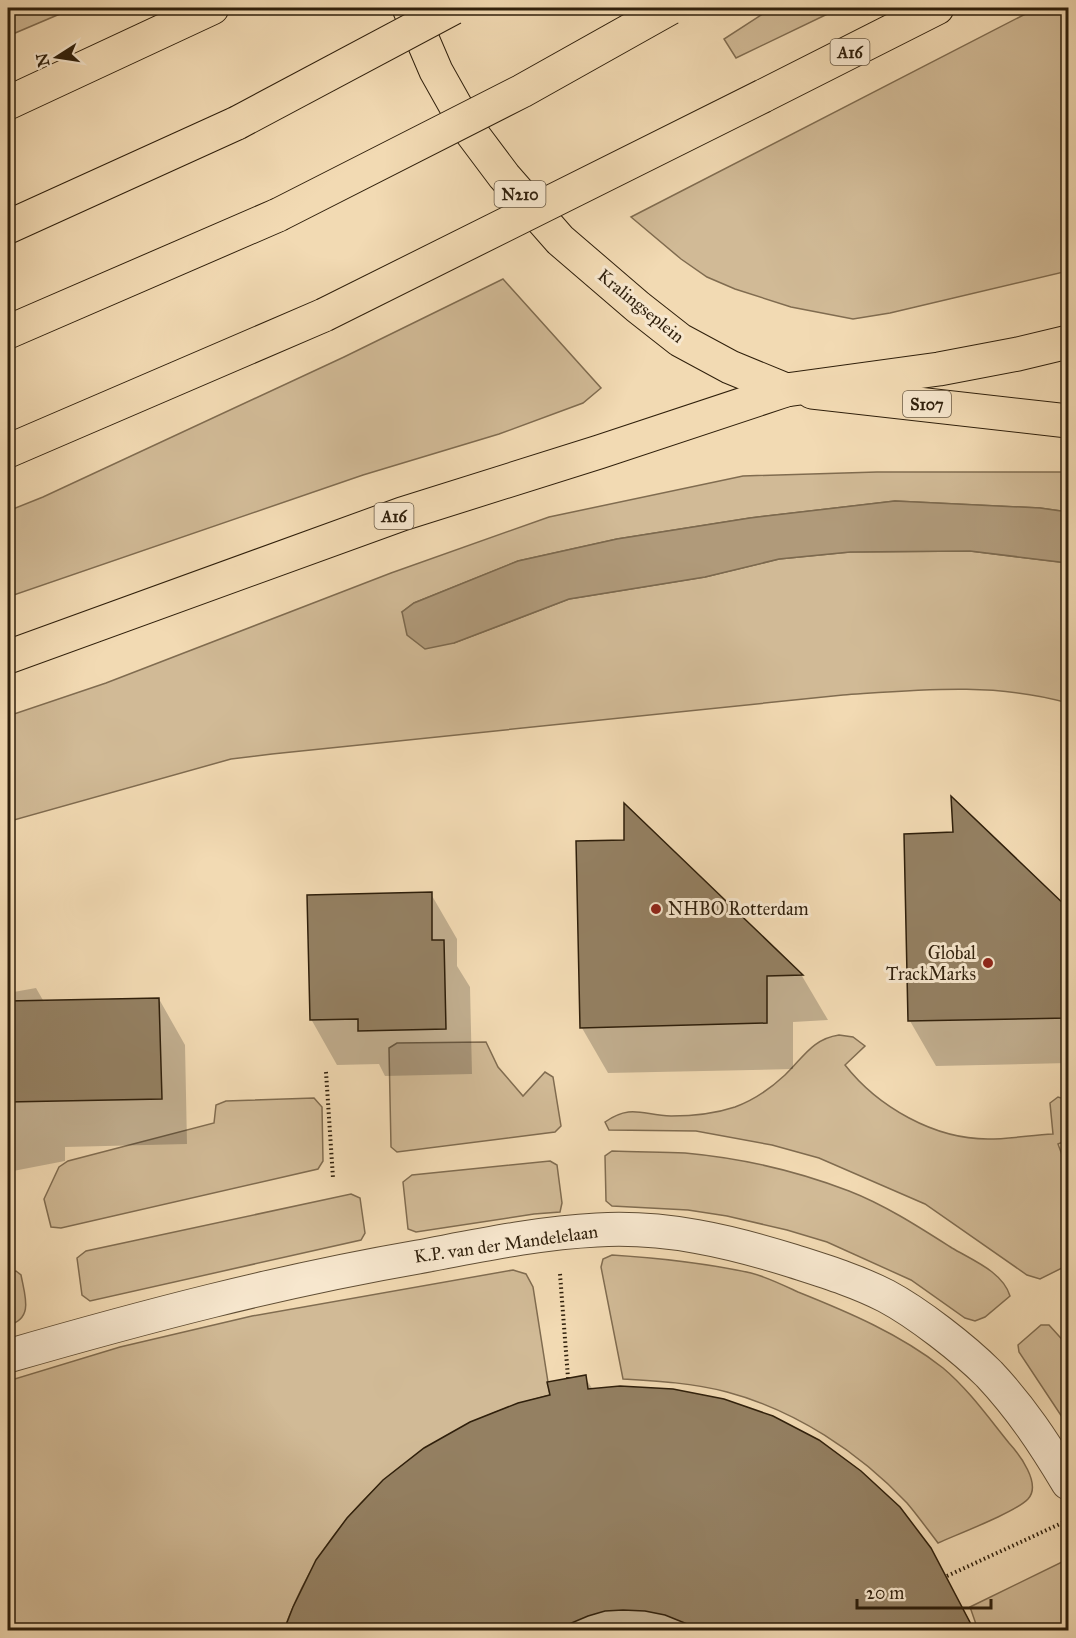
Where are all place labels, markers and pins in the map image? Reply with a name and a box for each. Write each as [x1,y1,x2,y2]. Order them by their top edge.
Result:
place label: NHBO Rotterdam [668,898,809,920]
marker: NHBO Rotterdam [649,902,663,916]
place label: Global TrackMarks [886,942,976,985]
marker: Global TrackMarks [981,956,995,970]

